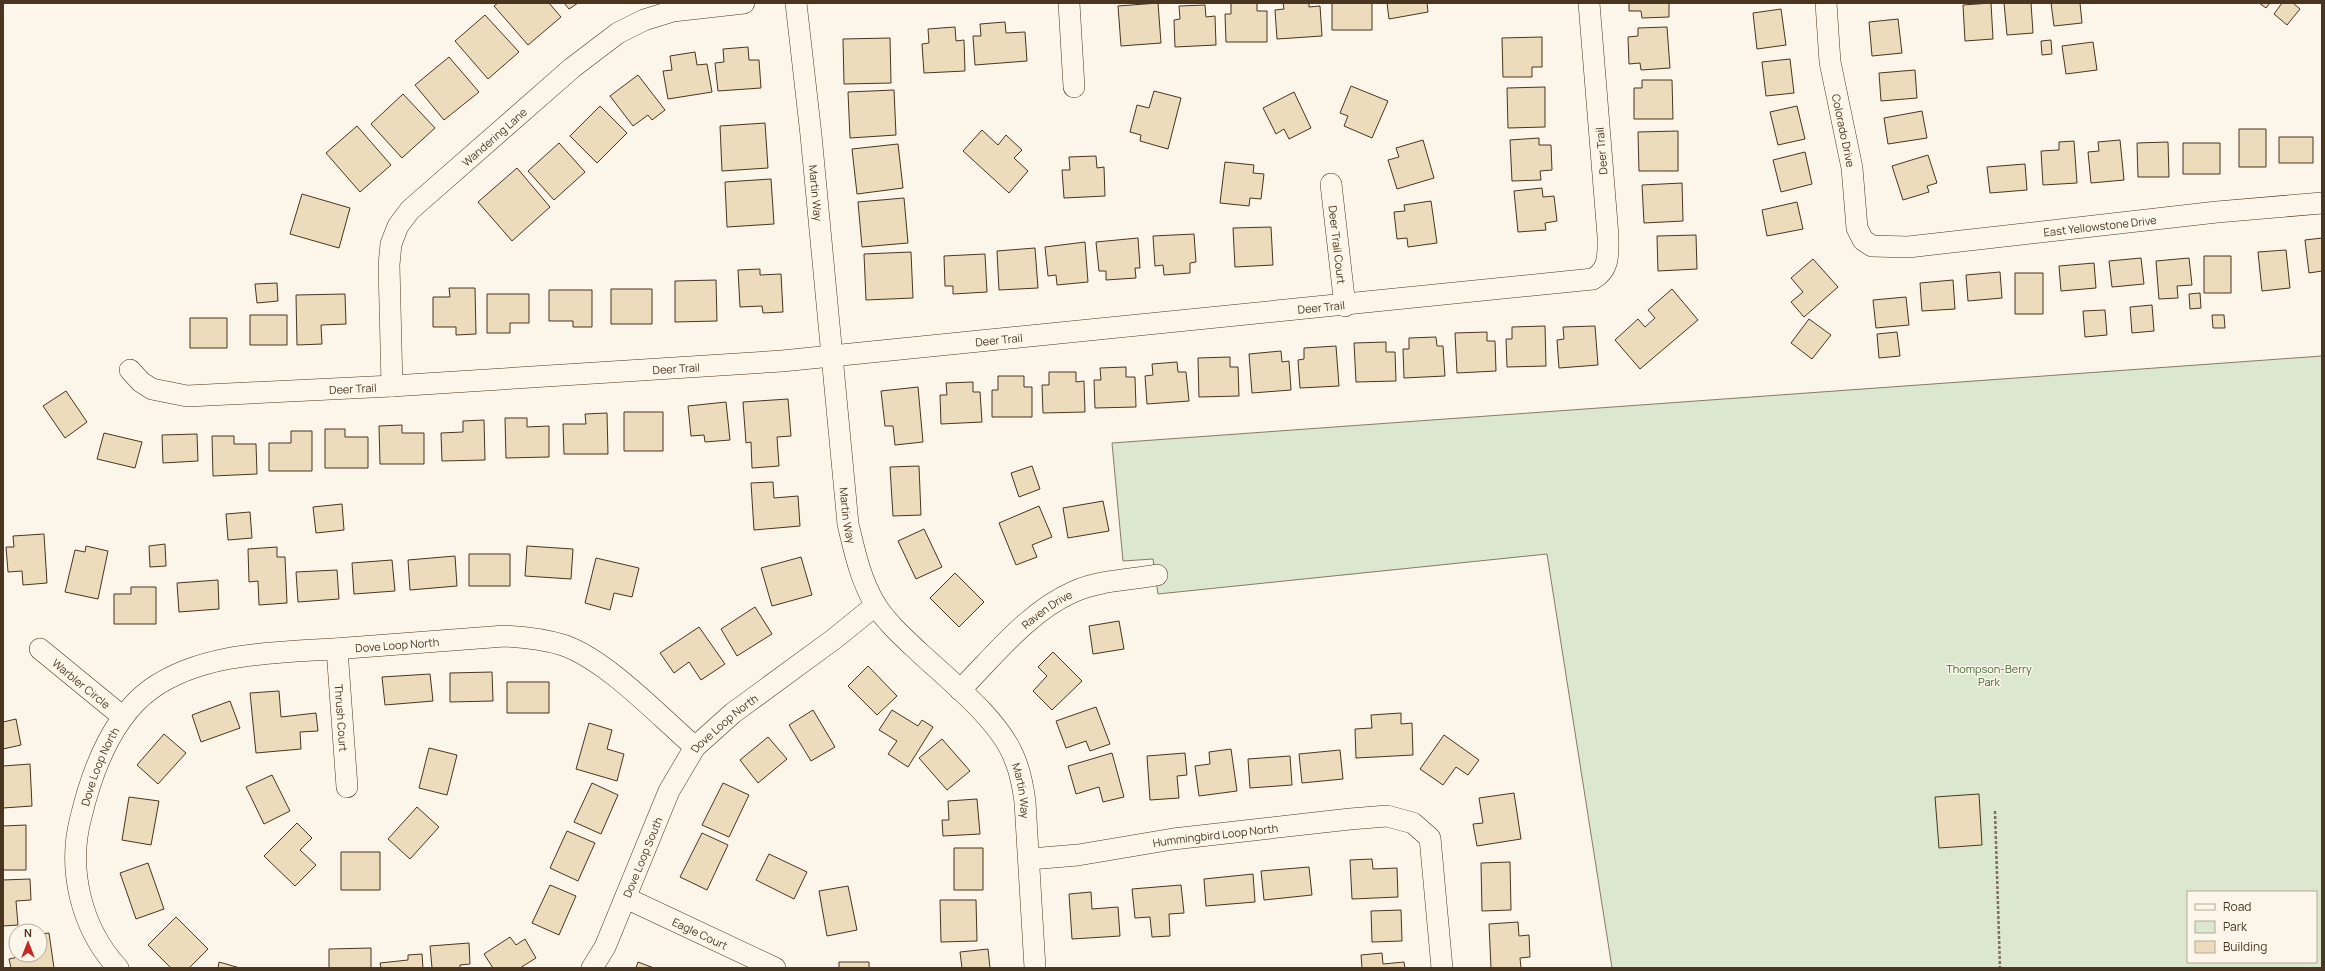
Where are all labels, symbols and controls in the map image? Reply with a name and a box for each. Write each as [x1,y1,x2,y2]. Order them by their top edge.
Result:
street label: Colorado Drive [1829,92,1859,169]
street label: Wandering Lane [458,103,530,169]
street label: Deer Trail [1591,127,1611,175]
street label: Martin Way [806,164,827,222]
street label: Deer Trail Court [1326,205,1350,285]
street label: East Yellowstone Drive [2043,211,2158,239]
street label: Deer Trail [1297,297,1346,316]
street label: Deer Trail [974,329,1023,349]
street label: Deer Trail [652,359,700,377]
street label: Deer Trail [329,379,377,397]
street label: Martin Way [837,487,860,545]
street label: Raven Drive [1018,586,1075,632]
street label: Dove Loop North [355,634,440,655]
street label: Warbler Circle [50,655,114,712]
park label: Thompson-Berry Park [1946,661,2032,689]
street label: Thrush Court [332,684,352,752]
street label: Dove Loop North [686,690,761,755]
street label: Dove Loop North [77,724,122,807]
street label: Martin Way [1009,761,1033,819]
street label: Dove Loop South [619,814,665,900]
street label: Hummingbird Loop North [1151,820,1279,850]
legend [2187,891,2317,963]
text: Road [2223,898,2251,915]
street label: Eagle Court [670,913,730,952]
text: Park [2223,918,2248,935]
north arrow [8,923,48,963]
text: N [24,925,32,940]
text: Building [2223,938,2267,955]

